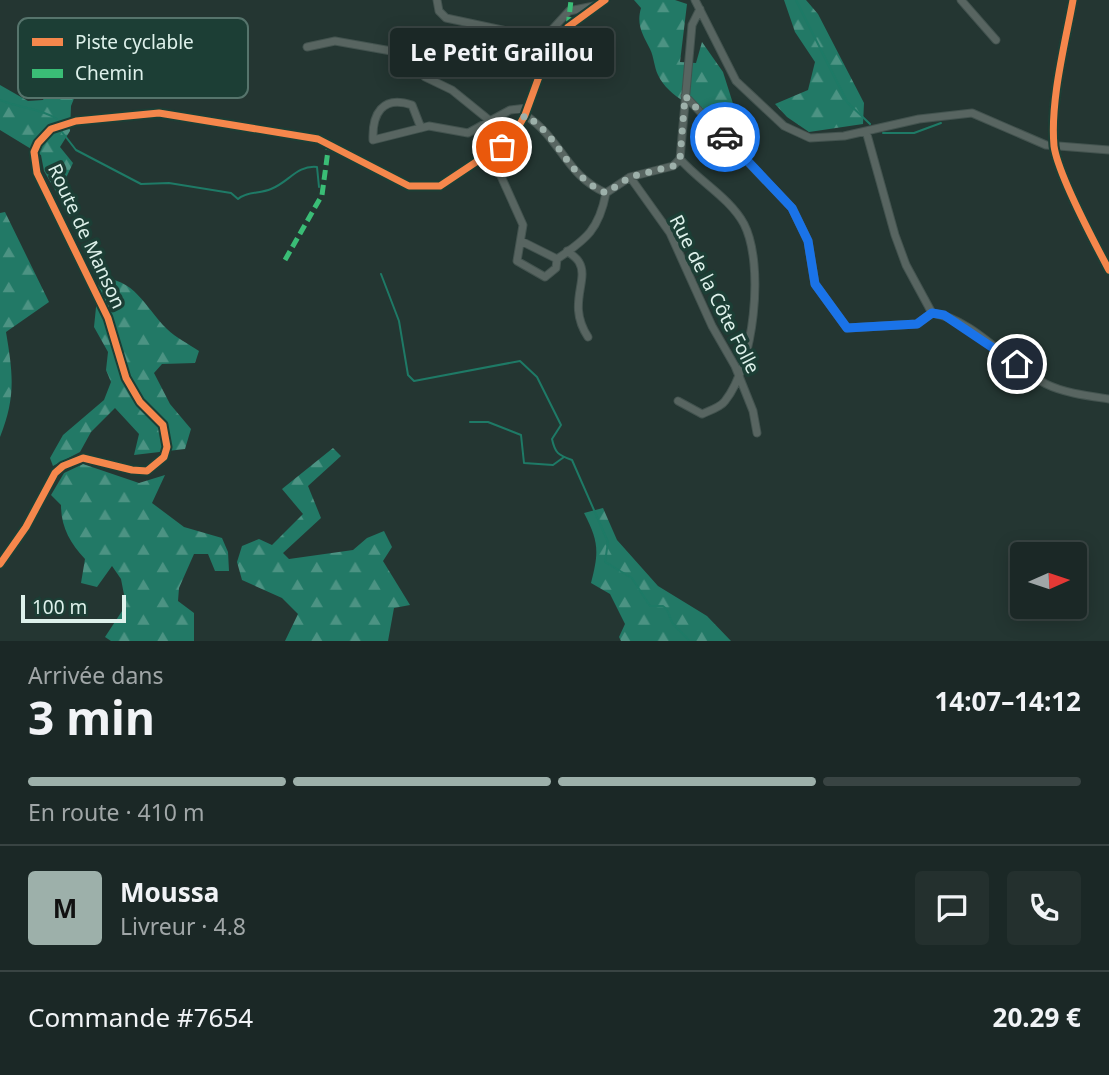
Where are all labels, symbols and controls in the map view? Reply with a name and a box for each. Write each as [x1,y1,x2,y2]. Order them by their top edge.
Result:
legend [18,18,248,98]
callout: Le Petit Graillou [390,28,614,77]
text: Piste cyclable [75,29,194,55]
text: Le Petit Graillou [410,36,594,68]
text: Chemin [75,60,144,86]
courier [690,102,760,172]
pin [472,117,532,177]
icon: car [706,118,744,156]
icon: bag [483,128,521,166]
street label: Route de Manson [42,159,132,313]
street label: Rue de la Côte Folle [664,210,766,378]
pin [987,334,1047,394]
icon: home [998,345,1036,383]
north arrow [1010,542,1087,620]
map controls [1010,542,1087,619]
scale bar [21,592,126,624]
text: 100 m [32,594,87,620]
text: Arrivée dans [28,659,164,691]
text: 14:07–14:12 [934,683,1081,719]
text: 3 min [28,686,155,748]
text: En route · 410 m [28,796,205,828]
button: chat [915,871,989,945]
button: phone [1007,871,1081,945]
text: Moussa [120,874,219,910]
text: M [53,890,77,926]
text: Livreur · 4.8 [120,910,246,942]
text: Commande #7654 [28,999,253,1035]
text: 20.29 € [993,999,1081,1035]

